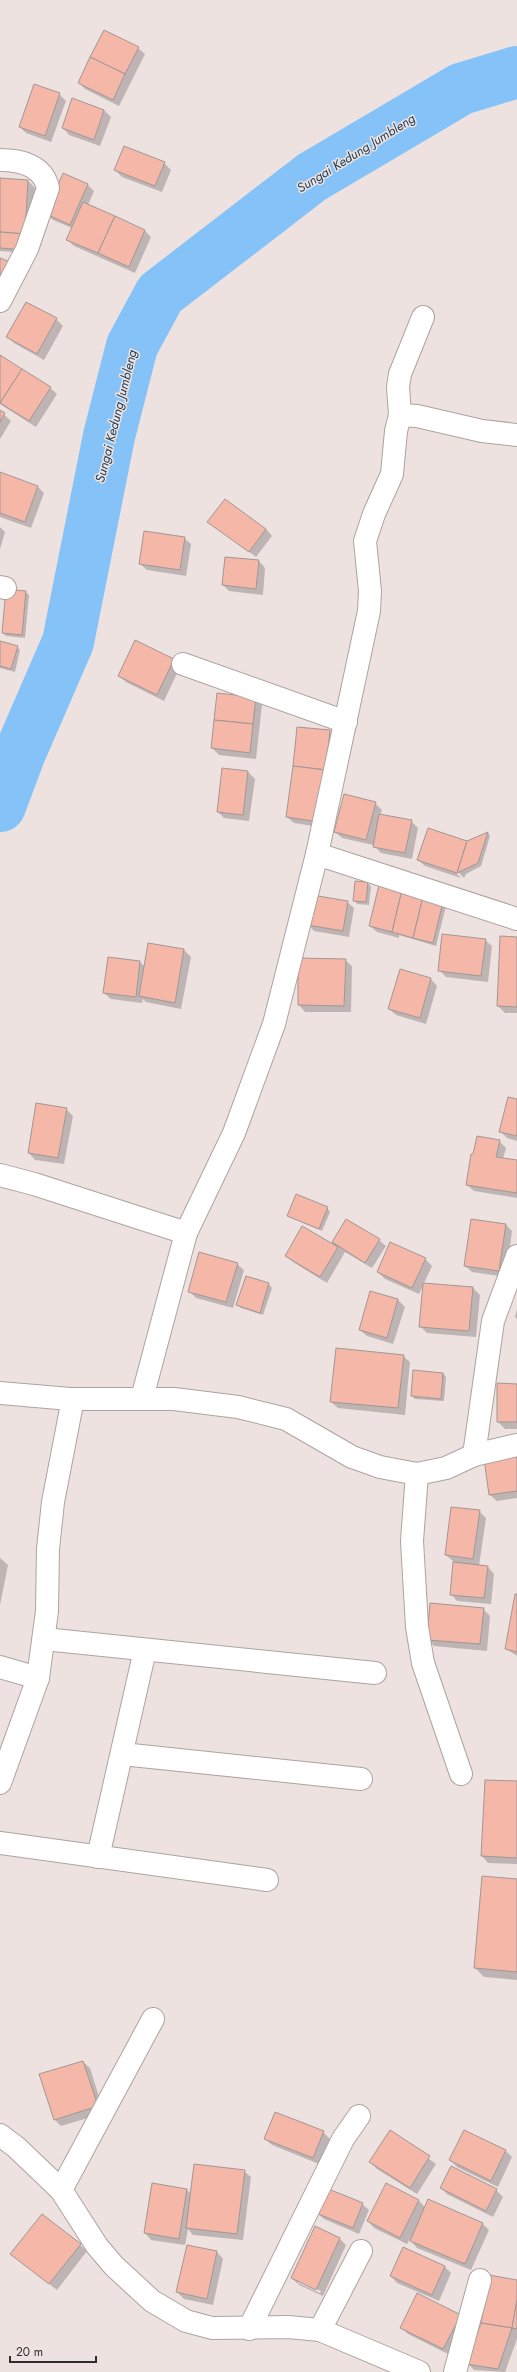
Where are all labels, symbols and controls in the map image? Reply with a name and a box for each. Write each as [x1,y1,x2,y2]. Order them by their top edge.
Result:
water label: Sungai Kedung Jumbleng [293,109,419,197]
water label: Sungai Kedung Jumbleng [90,348,142,484]
scale bar [10,2338,96,2364]
text: 20 m [16,2343,43,2361]

